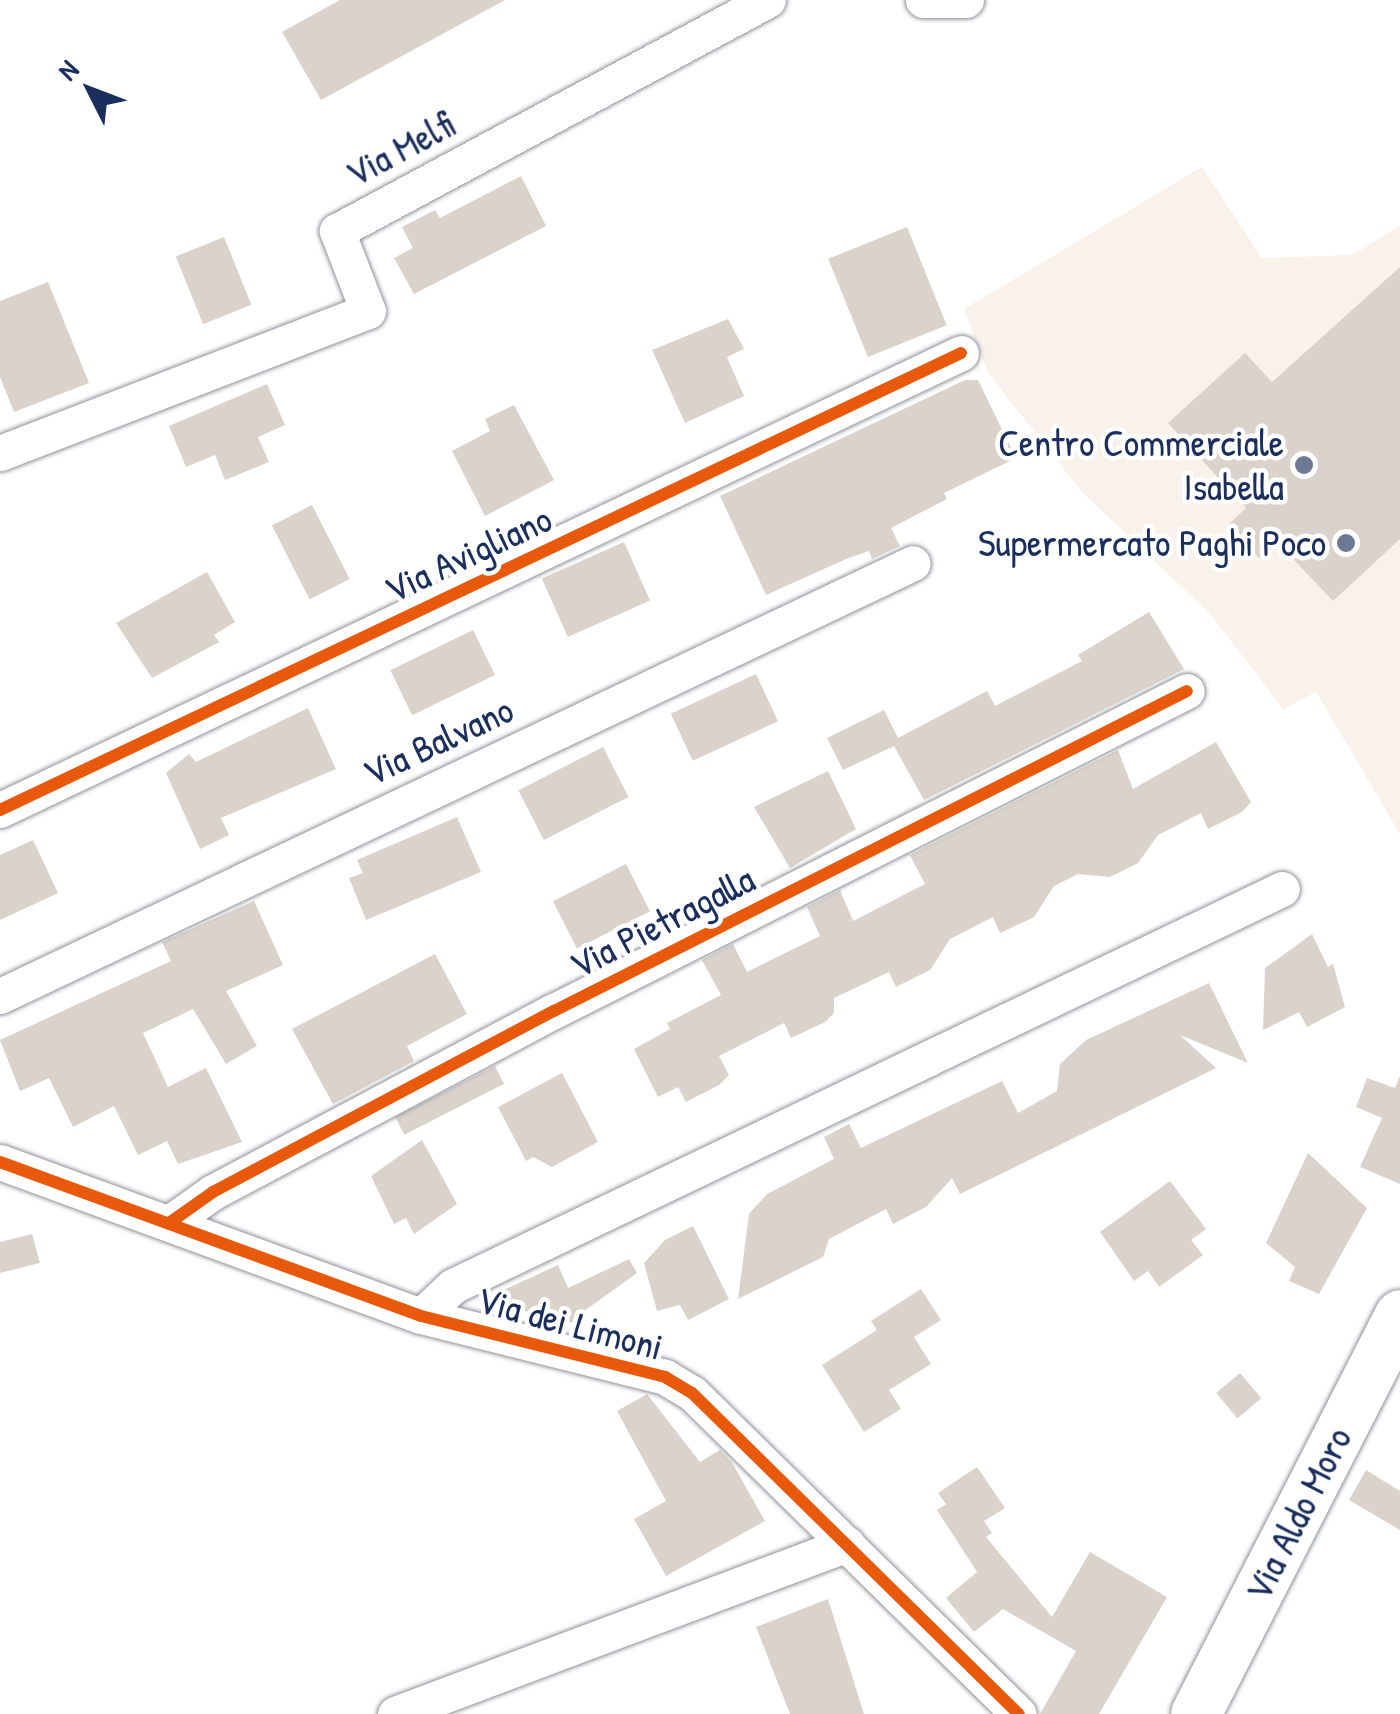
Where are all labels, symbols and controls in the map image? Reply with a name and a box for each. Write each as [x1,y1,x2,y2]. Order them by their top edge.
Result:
north arrow [40,40,140,140]
text: N [49,52,87,88]
street label: Via Melfi [338,102,462,196]
place label: Centro Commerciale Isabella [998,420,1284,509]
marker: Centro Commerciale Isabella [1293,454,1315,476]
street label: Via Avigliano [377,496,559,612]
place label: Supermercato Paghi Poco [978,520,1326,566]
marker: Supermercato Paghi Poco [1335,532,1357,554]
street label: Via Balvano [356,686,520,796]
street label: Via Pietragalla [562,856,762,988]
street label: Via dei Limoni [472,1276,668,1370]
street label: Via Aldo Moro [1235,1419,1361,1609]

